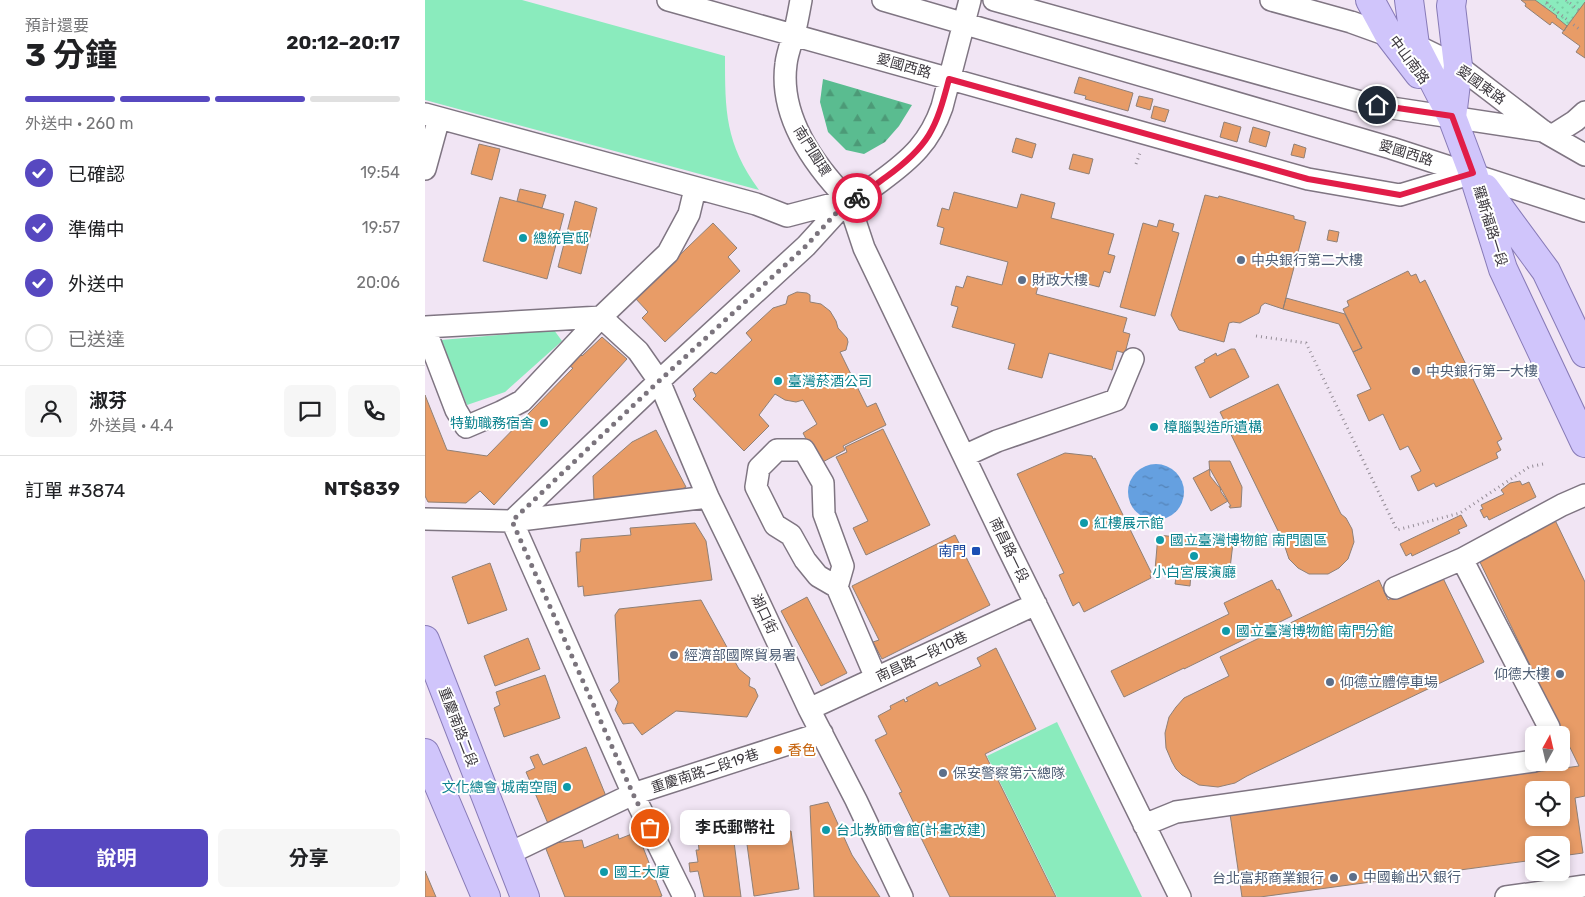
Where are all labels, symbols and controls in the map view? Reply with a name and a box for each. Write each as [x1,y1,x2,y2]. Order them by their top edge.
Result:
text: 預計還要 [25,16,89,35]
text: 20:12–20:17 [286,31,400,54]
street label: 中山南路 [1385,33,1433,87]
text: 3 分鐘 [25,36,117,74]
street label: 愛國西路 [875,50,933,82]
street label: 愛國東路 [1453,62,1509,108]
pin [1356,84,1398,126]
icon: home [1363,91,1391,119]
text: 外送中 · 260 m [25,114,133,133]
street label: 南門圓環 [790,123,834,179]
street label: 愛國西路 [1377,137,1435,169]
icon: check [25,159,53,187]
text: 已確認 [68,163,125,186]
text: 19:54 [360,163,400,182]
courier [832,173,882,223]
street label: 羅斯福路一段 [1470,183,1510,269]
icon: bike [843,184,871,212]
icon: check [25,214,53,242]
text: 準備中 [68,218,125,241]
text: 19:57 [362,218,400,237]
place label: 總統官邸 [533,230,589,247]
marker: 總統官邸 [517,232,529,244]
place label: 中央銀行第二大樓 [1251,252,1363,269]
marker: 中央銀行第二大樓 [1235,254,1247,266]
icon: check [25,269,53,297]
place label: 財政大樓 [1032,272,1088,289]
text: 外送中 [68,273,125,296]
text: 20:06 [357,273,400,292]
marker: 財政大樓 [1016,274,1028,286]
text: 已送達 [68,328,125,351]
place label: 中央銀行第一大樓 [1426,363,1538,380]
marker: 中央銀行第一大樓 [1410,365,1422,377]
place label: 臺灣菸酒公司 [788,373,872,390]
marker: 臺灣菸酒公司 [772,375,784,387]
button: person [25,385,77,437]
button: chat [284,385,336,437]
button: phone [348,385,400,437]
text: 淑芬 [89,389,127,412]
place label: 特勤職務宿舍 [450,415,534,432]
text: 外送員 · 4.4 [89,416,174,435]
marker: 特勤職務宿舍 [538,417,550,429]
place label: 樟腦製造所遺構 [1164,419,1262,436]
marker: 樟腦製造所遺構 [1148,421,1160,433]
text: NT$839 [324,477,400,500]
text: 訂單 #3874 [25,479,125,502]
street label: 南昌路一段 [986,515,1032,585]
place label: 紅樓展示館 [1094,515,1164,532]
marker: 紅樓展示館 [1078,517,1090,529]
place label: 國立臺灣博物館 南門園區 [1170,532,1327,549]
marker: 國立臺灣博物館 南門園區 [1154,534,1166,546]
place label: 南門 [938,543,966,560]
marker: 南門 [970,545,982,557]
marker: 小白宮展演廳 [1188,550,1200,562]
place label: 小白宮展演廳 [1152,564,1236,581]
street label: 湖口街 [747,591,781,637]
place label: 國立臺灣博物館 南門分館 [1236,623,1393,640]
marker: 國立臺灣博物館 南門分館 [1220,625,1232,637]
street label: 南昌路一段10巷 [874,628,970,686]
place label: 經濟部國際貿易署 [684,647,796,664]
marker: 經濟部國際貿易署 [668,649,680,661]
place label: 仰德大樓 [1494,666,1550,683]
marker: 仰德大樓 [1554,668,1566,680]
place label: 仰德立體停車場 [1340,674,1438,691]
marker: 仰德立體停車場 [1324,676,1336,688]
street label: 重慶南路二段 [435,685,481,769]
north arrow [1525,726,1570,771]
map controls [1525,726,1570,881]
place label: 香色 [788,742,816,759]
marker: 香色 [772,744,784,756]
street label: 重慶南路二段19巷 [649,746,761,796]
place label: 保安警察第六總隊 [953,765,1065,782]
marker: 保安警察第六總隊 [937,767,949,779]
place label: 文化總會 城南空間 [442,779,557,796]
marker: 文化總會 城南空間 [561,781,573,793]
button: locate [1525,781,1570,826]
pin [629,807,671,849]
callout: 李氏郵幣社 [680,810,790,846]
icon: bag [636,814,664,842]
text: 李氏郵幣社 [695,818,775,837]
place label: 台北教師會館(計畫改建) [836,822,986,839]
marker: 台北教師會館(計畫改建) [820,824,832,836]
button: 說明 [25,829,208,887]
button: 分享 [218,829,400,887]
button: layers [1525,836,1570,881]
place label: 國王大廈 [614,864,670,881]
marker: 國王大廈 [598,866,610,878]
place label: 中國輸出入銀行 [1363,869,1461,886]
place label: 台北富邦商業銀行 [1212,870,1324,887]
marker: 中國輸出入銀行 [1347,871,1359,883]
marker: 台北富邦商業銀行 [1328,872,1340,884]

